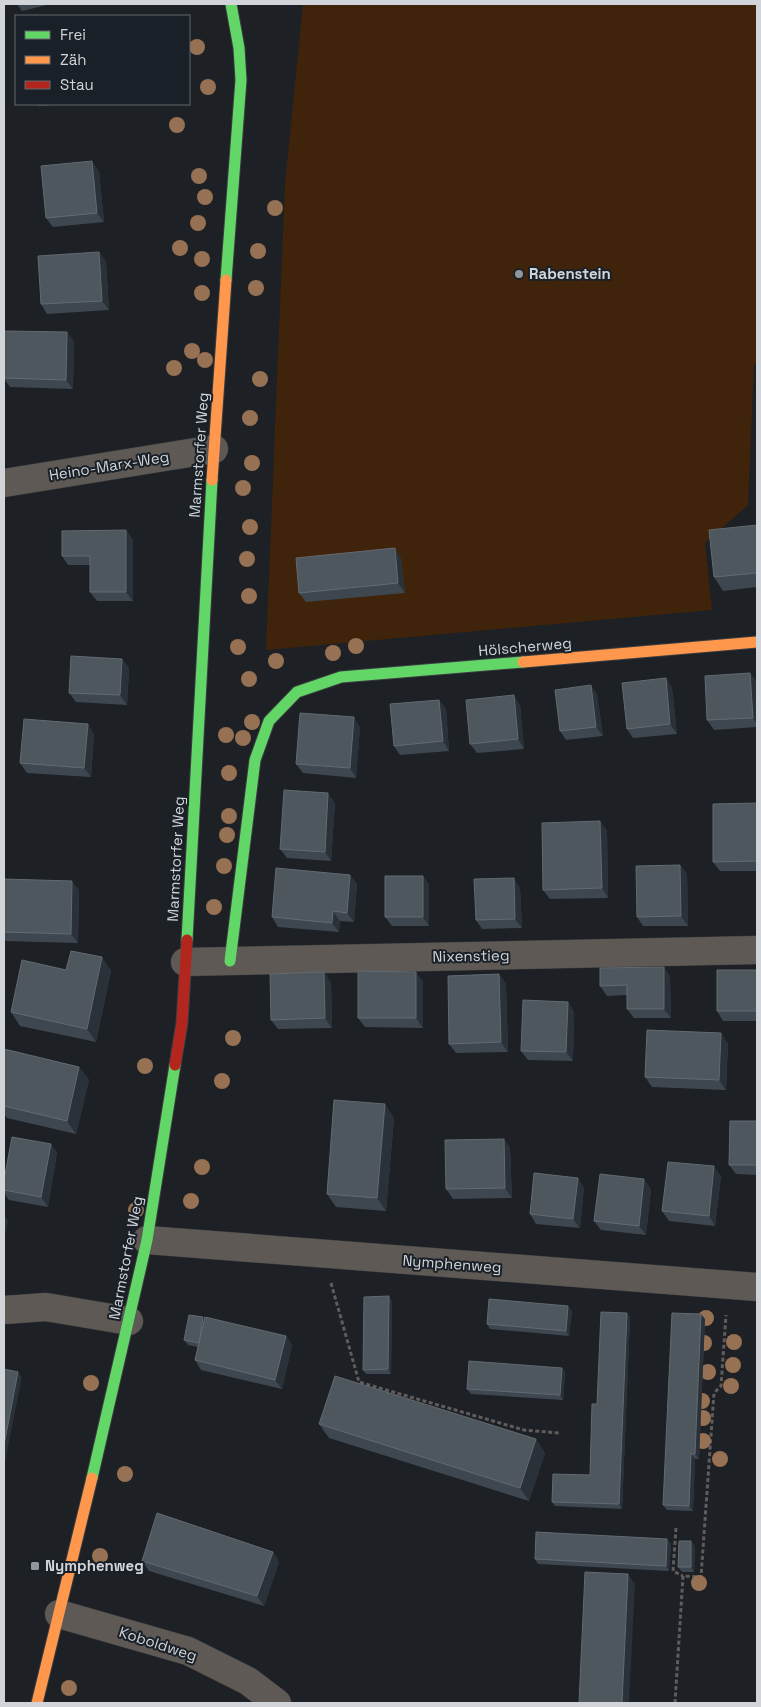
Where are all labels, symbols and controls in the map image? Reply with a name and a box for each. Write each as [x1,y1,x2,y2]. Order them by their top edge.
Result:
legend [15,15,190,105]
text: Frei [60,25,86,44]
text: Zäh [60,50,86,69]
text: Stau [60,75,94,94]
place label: Rabenstein [529,264,611,283]
marker: Rabenstein [513,268,525,280]
street label: Marmstorfer Weg [185,392,212,518]
street label: Heino-Marx-Weg [48,447,170,484]
street label: Hölscherweg [477,633,572,660]
street label: Marmstorfer Weg [163,796,188,922]
street label: Nixenstieg [432,945,510,966]
street label: Marmstorfer Weg [104,1195,147,1321]
street label: Nymphenweg [402,1251,502,1276]
place label: Nymphenweg [45,1556,144,1575]
marker: Nymphenweg [29,1560,41,1572]
street label: Koboldweg [117,1622,199,1665]

